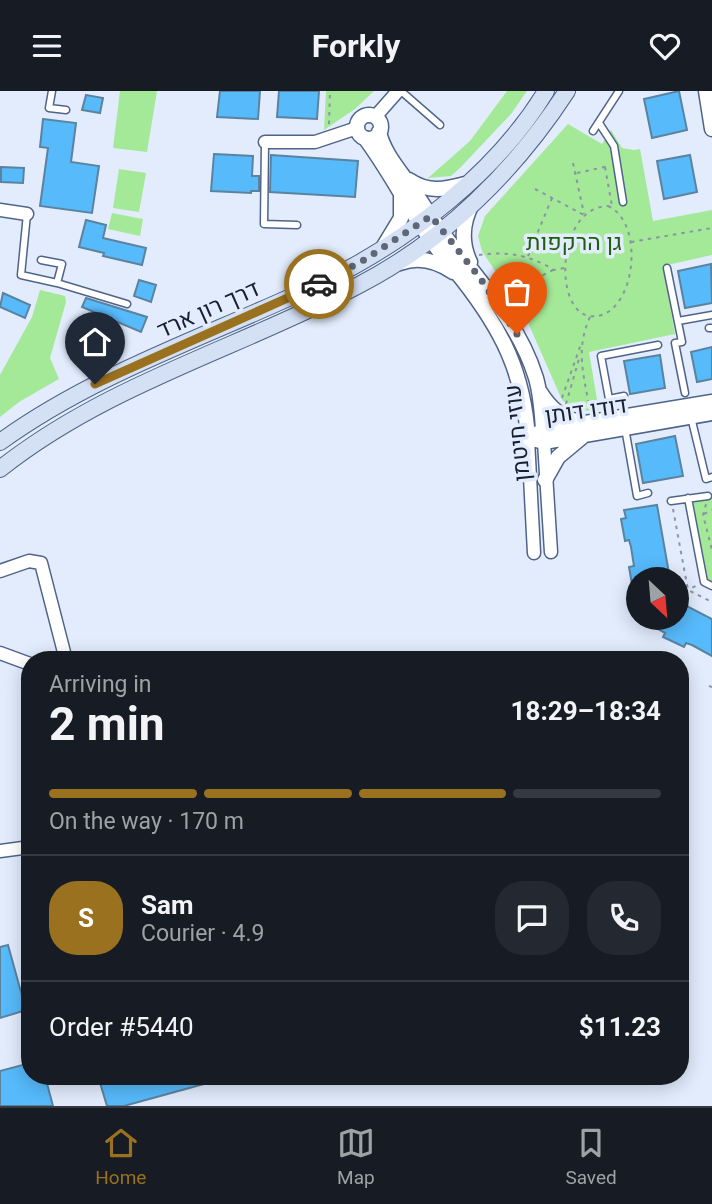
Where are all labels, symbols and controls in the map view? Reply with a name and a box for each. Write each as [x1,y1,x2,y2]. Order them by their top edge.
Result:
icon: menu [28,27,66,65]
text: Forkly [312,27,400,65]
icon: heart [646,27,684,65]
park label: גן הרקפות [526,229,622,256]
courier [284,249,354,319]
pin [487,262,547,334]
icon: car [300,265,338,303]
icon: bag [498,273,536,311]
street label: דרך רון ארד [153,275,263,344]
pin [65,312,125,384]
icon: home [76,323,114,361]
street label: עוזי חיטמן [499,383,536,483]
street label: דודו דותן [543,391,629,430]
north arrow [626,567,690,630]
map controls [626,567,689,630]
text: Arriving in [49,671,152,698]
text: 18:29–18:34 [511,696,661,726]
text: 2 min [49,697,165,751]
text: On the way · 170 m [49,808,244,835]
button: chat [495,881,569,955]
button: phone [587,881,661,955]
text: Sam [141,890,193,920]
text: S [78,903,94,933]
text: Courier · 4.9 [141,920,264,947]
text: Order #5440 [49,1012,194,1042]
text: $11.23 [579,1012,661,1042]
tab: Home [95,1124,146,1189]
tab: Map [337,1124,375,1189]
tab: Saved [565,1124,617,1189]

